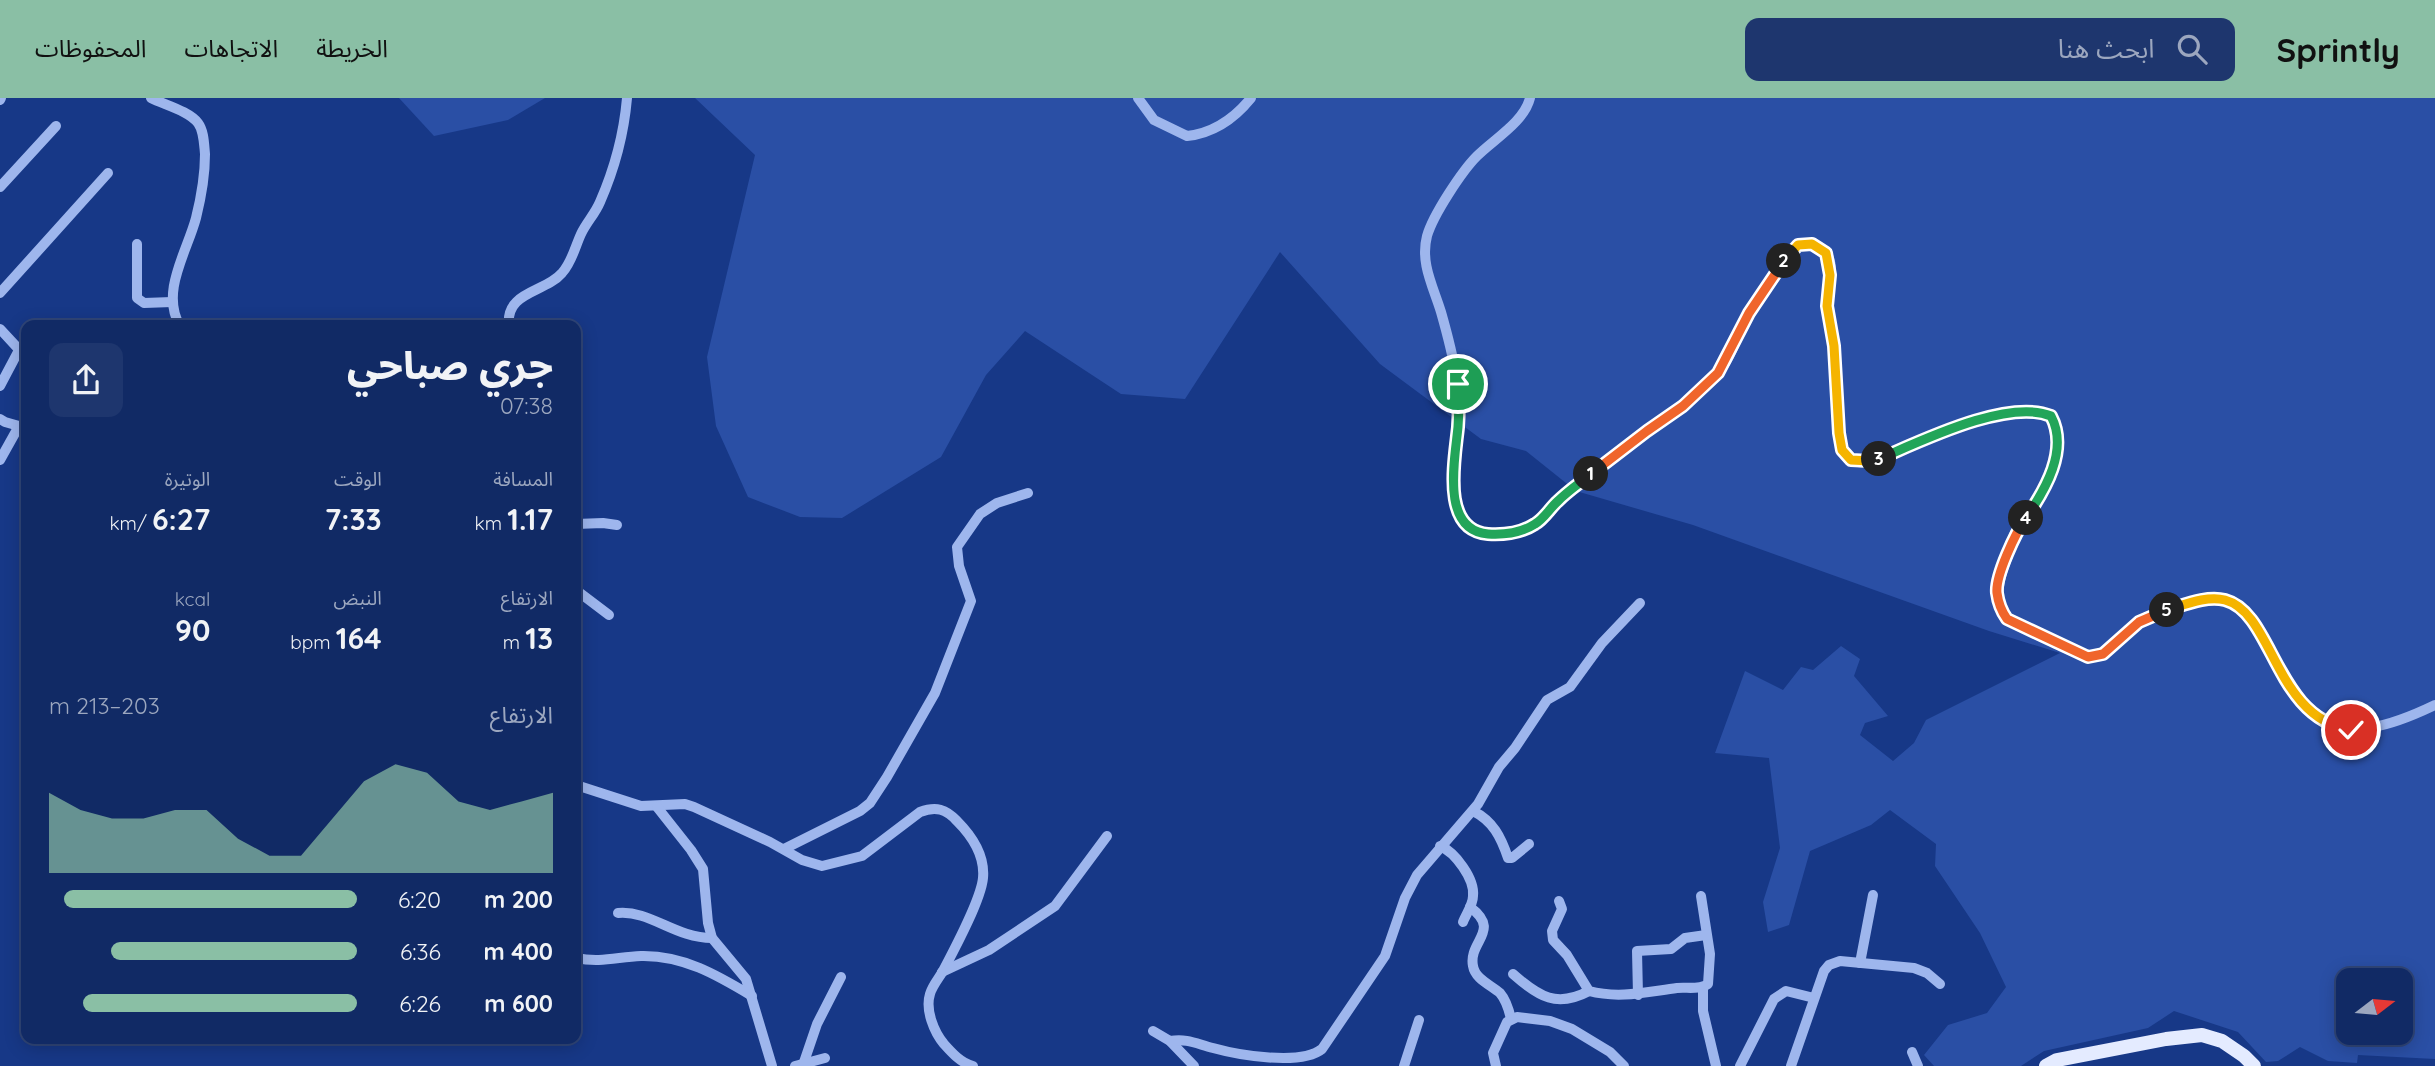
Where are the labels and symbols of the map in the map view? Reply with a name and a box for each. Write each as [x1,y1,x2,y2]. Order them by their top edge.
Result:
pin: 2 [1766,244,1802,278]
pin [1428,354,1488,414]
pin: 3 [1862,442,1896,476]
pin: 1 [1574,456,1608,492]
pin: 4 [2008,500,2044,536]
pin: 5 [2150,592,2184,628]
pin [2321,700,2381,760]
north arrow [2336,968,2413,1045]

